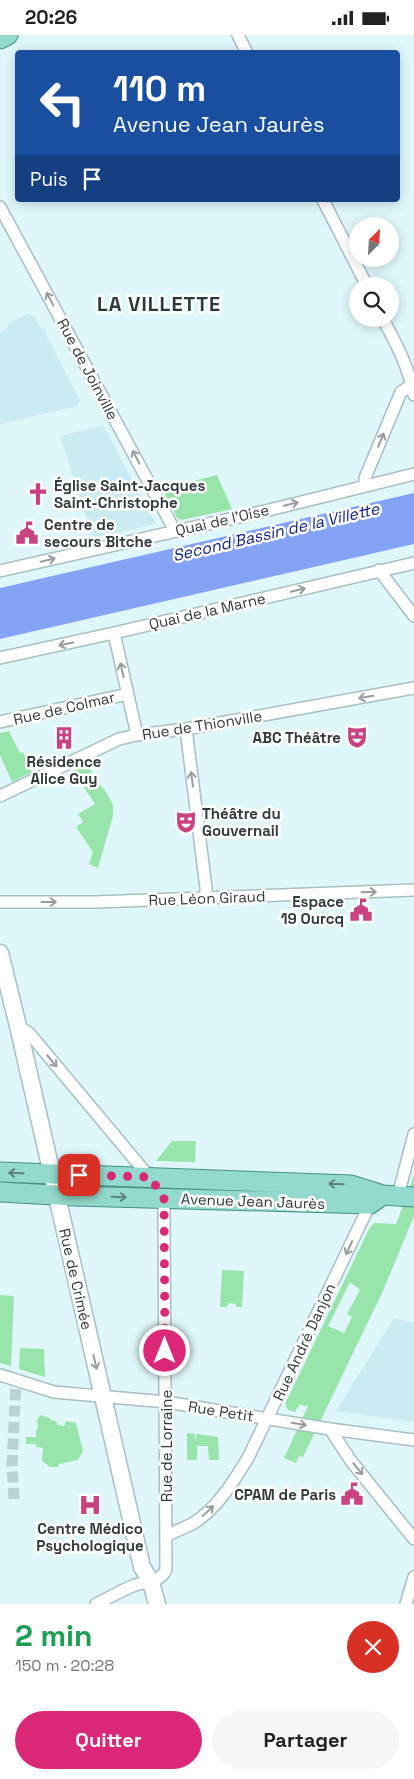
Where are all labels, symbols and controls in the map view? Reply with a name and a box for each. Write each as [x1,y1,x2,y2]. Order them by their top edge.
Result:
text: 20:26 [25,5,77,30]
text: 110 m [113,67,206,111]
icon: left [30,70,95,135]
text: Avenue Jean Jaurès [113,110,325,138]
icon: arrive [78,165,106,193]
text: Puis [30,167,68,192]
north arrow [349,217,399,267]
map controls [349,217,399,327]
button: search [349,277,399,327]
district label: LA VILLETTE [97,291,221,317]
one-way arrow [45,292,54,307]
street label: Rue de Joinville [53,315,123,423]
one-way arrow [377,433,386,448]
one-way arrow [130,451,140,465]
place label: Église Saint-Jacques Saint-Christophe [54,476,205,512]
church icon: Église Saint-Jacques Saint-Christophe [25,481,51,507]
water label: Second Bassin de la Villette [171,498,382,566]
one-way arrow [283,499,299,509]
street label: Quai de l'Oise [173,500,271,540]
place label: Centre de secours Bitche [44,515,153,551]
public building icon: Centre de secours Bitche [14,520,40,546]
one-way arrow [39,555,55,564]
one-way arrow [289,585,305,594]
street label: Quai de la Marne [147,588,267,634]
one-way arrow [59,639,75,649]
one-way arrow [117,663,126,679]
street label: Rue de Colmar [11,687,117,729]
one-way arrow [358,692,374,702]
street label: Rue de Thionville [141,706,264,744]
theatre icon: ABC Théâtre [344,724,370,750]
building icon: Résidence Alice Guy [51,725,77,751]
place label: ABC Théâtre [252,728,341,747]
place label: Résidence Alice Guy [27,752,102,788]
one-way arrow [187,772,197,788]
place label: Théâtre du Gouvernail [202,804,281,840]
theatre icon: Théâtre du Gouvernail [173,809,199,835]
street label: Rue Léon Giraud [148,886,266,910]
one-way arrow [360,887,376,896]
place label: Espace 19 Ourcq [281,892,344,928]
one-way arrow [40,897,56,907]
public building icon: Espace 19 Ourcq [348,897,374,923]
one-way arrow [46,1054,57,1067]
pin [58,1154,100,1196]
icon: arrive [65,1161,93,1189]
one-way arrow [9,1168,25,1177]
one-way arrow [328,1180,344,1189]
street label: Avenue Jean Jaurès [181,1189,325,1213]
one-way arrow [110,1192,126,1202]
street label: Rue de Crimée [55,1226,97,1332]
one-way arrow [343,1240,353,1255]
street label: Rue André Danjon [268,1280,340,1404]
position arrow [138,1324,190,1376]
one-way arrow [91,1353,100,1369]
street label: Rue de Lorraine [157,1390,176,1502]
street label: Rue Petit [187,1396,255,1426]
one-way arrow [290,1419,306,1429]
one-way arrow [352,1462,363,1475]
public building icon: CPAM de Paris [339,1481,365,1507]
place label: CPAM de Paris [234,1485,336,1504]
hospital icon: Centre Médico Psychologique [77,1492,103,1518]
one-way arrow [201,1505,214,1517]
place label: Centre Médico Psychologique [36,1519,144,1555]
text: 2 min [15,1616,93,1655]
button: close [347,1621,399,1673]
text: 150 m · 20:28 [15,1655,114,1676]
button: Quitter [15,1711,202,1769]
button: Partager [212,1711,399,1769]

